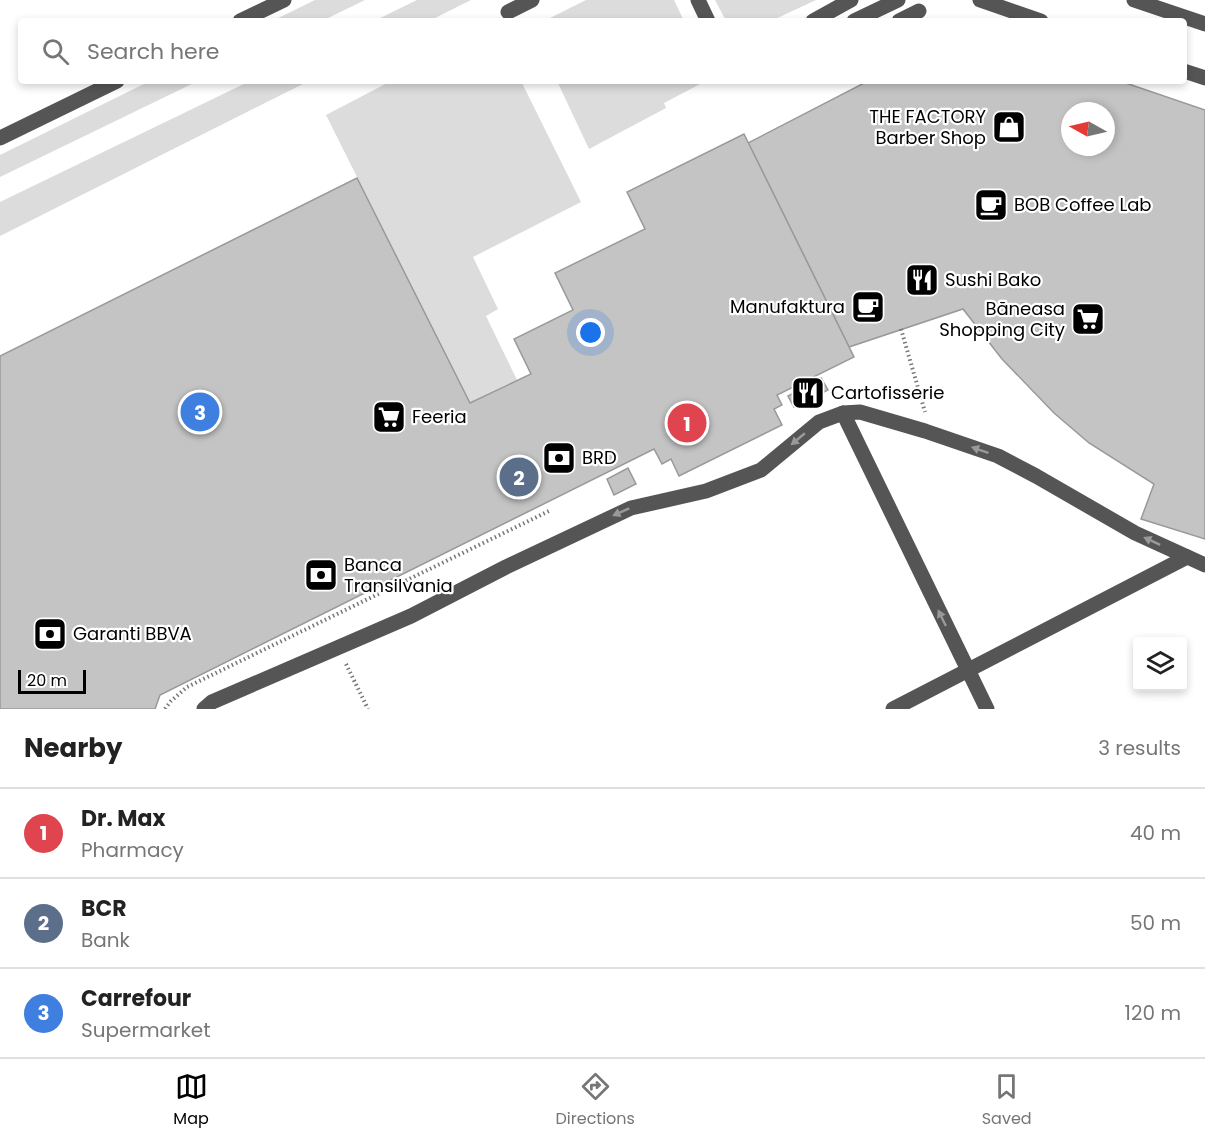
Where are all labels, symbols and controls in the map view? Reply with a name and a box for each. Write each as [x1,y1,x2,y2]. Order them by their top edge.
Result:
search box [18,18,1187,84]
icon: search [39,35,72,68]
text: Search here [87,36,220,67]
north arrow [1061,102,1115,156]
place label: THE FACTORY Barber Shop [869,104,986,150]
shop icon: THE FACTORY Barber Shop [991,109,1027,145]
cafe icon: BOB Coffee Lab [973,187,1009,223]
place label: BOB Coffee Lab [1014,192,1152,217]
restaurant icon: Sushi Bako [904,262,940,298]
place label: Sushi Bako [945,267,1041,292]
cafe icon: Manufaktura [850,289,886,325]
place label: Manufaktura [730,294,845,319]
place label: Băneasa Shopping City [939,296,1065,342]
supermarket icon: Băneasa Shopping City [1070,301,1106,337]
your location [576,318,605,347]
restaurant icon: Cartofisserie [790,375,826,411]
place label: Cartofisserie [831,380,944,405]
pin: 3 [180,390,220,434]
supermarket icon: Feeria [371,399,407,435]
pin: 1 [668,400,706,446]
place label: Feeria [412,404,467,429]
one-way arrow [791,432,806,445]
bank icon: BRD [541,440,577,476]
place label: BRD [582,445,617,470]
one-way arrow [970,445,988,454]
pin: 2 [500,454,538,500]
one-way arrow [613,508,630,517]
one-way arrow [1142,536,1160,546]
place label: Banca Transilvania [344,552,453,598]
bank icon: Banca Transilvania [303,557,339,593]
one-way arrow [938,609,947,626]
bank icon: Garanti BBVA [32,616,68,652]
place label: Garanti BBVA [73,621,192,646]
map controls [1133,637,1187,691]
button: layers [1133,637,1187,691]
scale bar [18,667,86,694]
text: 20 m [27,669,67,692]
text: Nearby [24,730,122,766]
text: 3 results [1098,734,1181,762]
text: Dr. Max [81,803,165,834]
text: 1 [40,819,47,847]
text: 40 m [1130,819,1181,847]
text: Pharmacy [81,836,184,864]
text: BCR [81,893,127,924]
text: 2 [38,909,49,937]
text: 50 m [1130,909,1181,937]
text: Bank [81,926,130,954]
text: Carrefour [81,983,191,1014]
text: 3 [37,999,50,1027]
text: 120 m [1125,999,1181,1027]
text: Supermarket [81,1016,210,1044]
tab: Map [173,1070,209,1131]
tab: Directions [556,1070,635,1131]
tab: Saved [982,1070,1032,1131]

